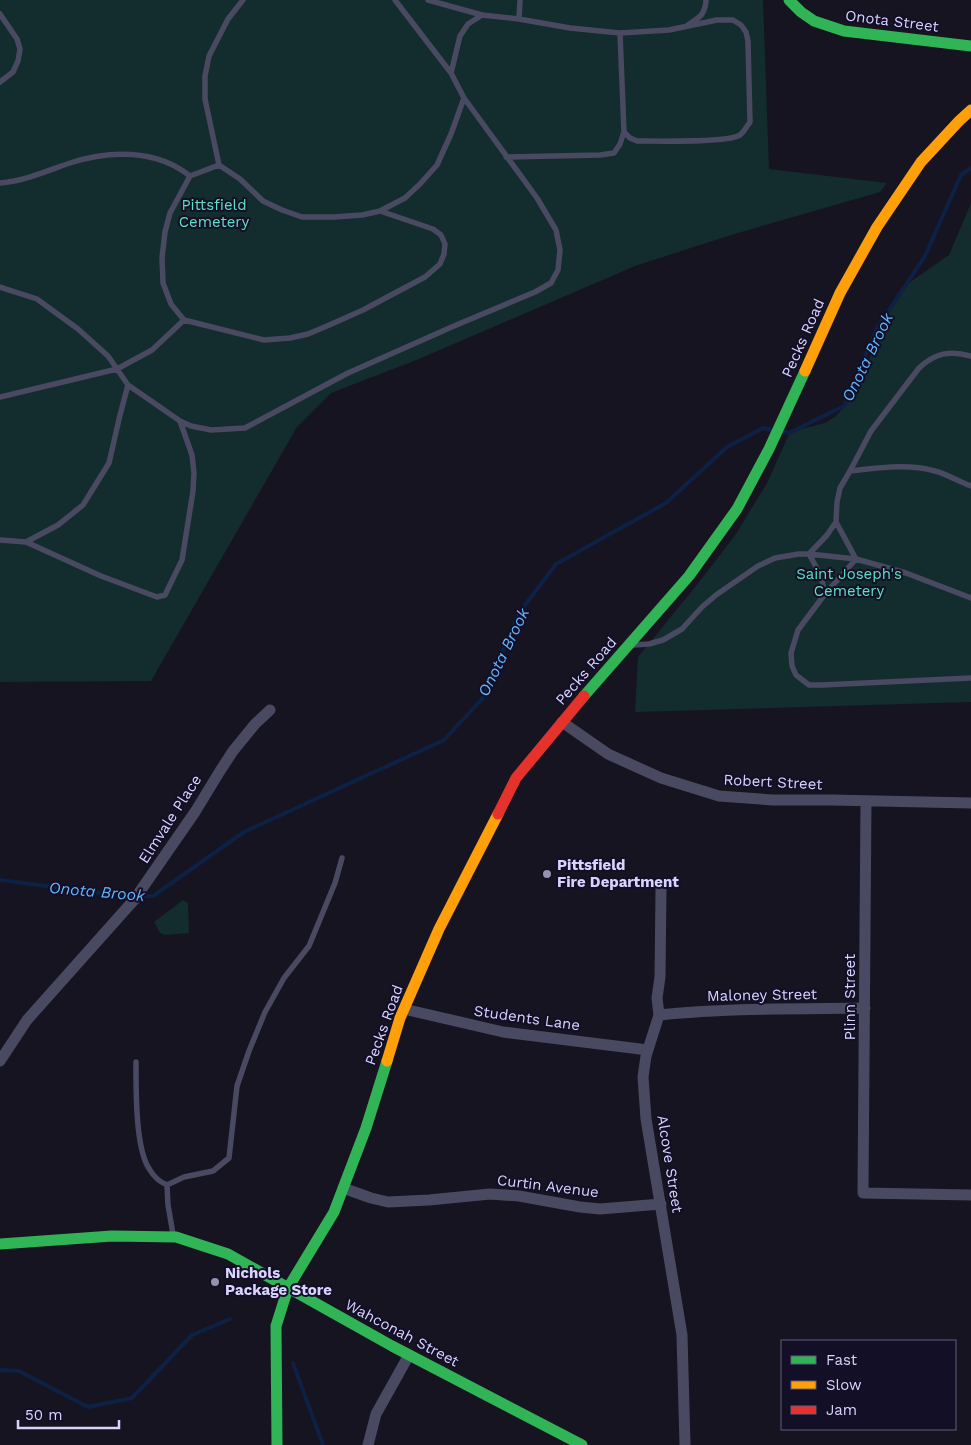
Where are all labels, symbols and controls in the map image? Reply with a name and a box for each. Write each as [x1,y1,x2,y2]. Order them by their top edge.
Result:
street label: Onota Street [844,6,940,36]
park label: Pittsfield Cemetery [179,196,249,231]
street label: Pecks Road [778,296,828,380]
water label: Onota Brook [838,309,898,405]
park label: Saint Joseph's Cemetery [796,565,902,600]
water label: Onota Brook [474,604,534,700]
street label: Pecks Road [552,633,620,709]
street label: Robert Street [723,770,824,794]
street label: Elmvale Place [135,771,205,867]
place label: Pittsfield Fire Department [557,856,679,891]
marker: Pittsfield Fire Department [541,868,553,880]
water label: Onota Brook [48,878,147,905]
street label: Plinn Street [841,953,859,1040]
street label: Pecks Road [361,982,407,1068]
street label: Maloney Street [707,985,818,1005]
street label: Students Lane [473,1002,581,1034]
street label: Alcove Street [653,1114,687,1215]
street label: Curtin Avenue [496,1171,600,1201]
place label: Nichols Package Store [225,1264,332,1299]
marker: Nichols Package Store [209,1276,221,1288]
street label: Wahconah Street [342,1295,463,1371]
legend [781,1340,956,1430]
text: Fast [826,1351,858,1369]
text: Slow [826,1376,862,1394]
scale bar [18,1398,119,1430]
text: Jam [826,1401,857,1419]
text: 50 m [25,1406,62,1424]

